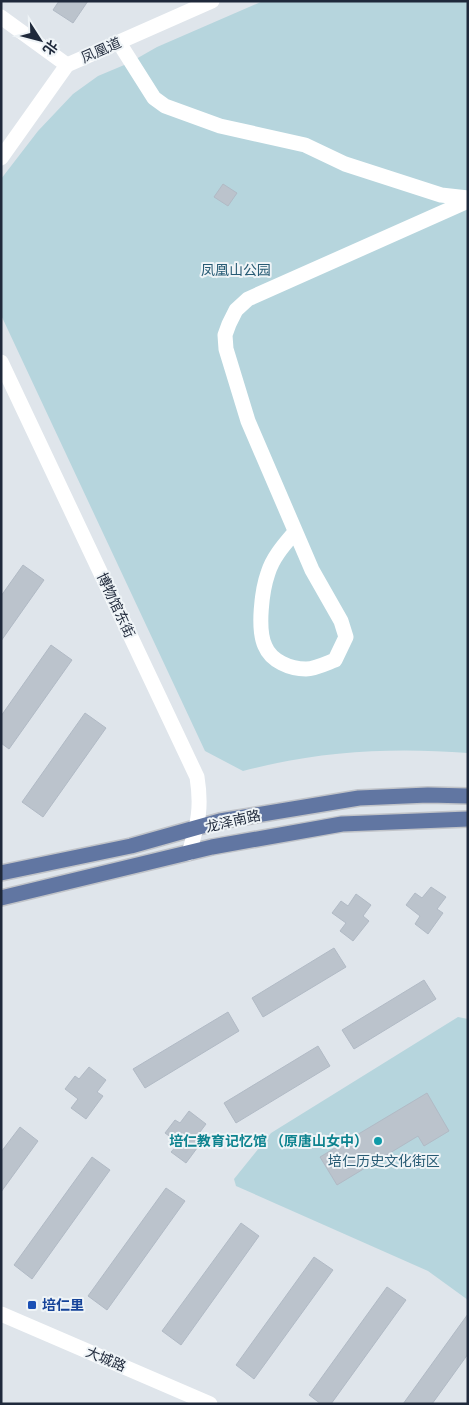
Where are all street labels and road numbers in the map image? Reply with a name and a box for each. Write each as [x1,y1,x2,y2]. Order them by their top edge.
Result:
street label: 凤凰道 [78,33,124,67]
street label: 博物馆东街 [93,569,139,641]
street label: 龙泽南路 [204,806,262,836]
street label: 大城路 [83,1343,129,1375]

